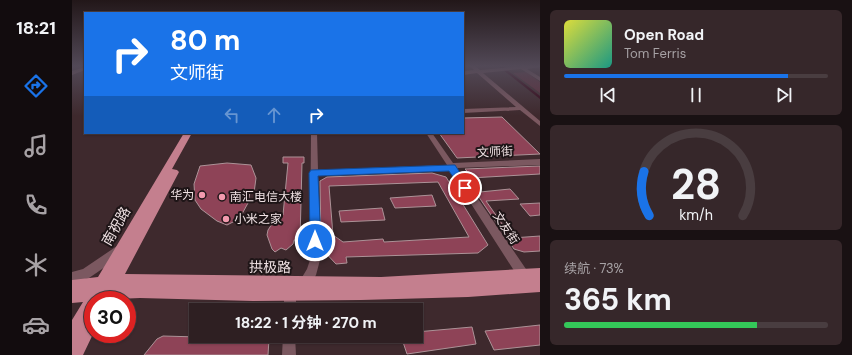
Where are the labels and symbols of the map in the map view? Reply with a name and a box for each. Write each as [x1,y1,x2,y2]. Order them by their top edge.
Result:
street label: 文师街 [477,143,513,161]
pin [448,171,482,205]
place label: 华为 [170,187,194,203]
place label: 南汇电信大楼 [230,189,302,205]
marker: 华为 [197,190,207,200]
marker: 南汇电信大楼 [217,192,227,202]
street label: 南祝路 [98,203,134,249]
street label: 文友街 [489,209,523,247]
place label: 小米之家 [234,211,282,227]
marker: 小米之家 [221,214,231,224]
position arrow [294,220,336,262]
street label: 拱极路 [249,258,291,276]
speed limit sign: 30 [84,291,136,343]

